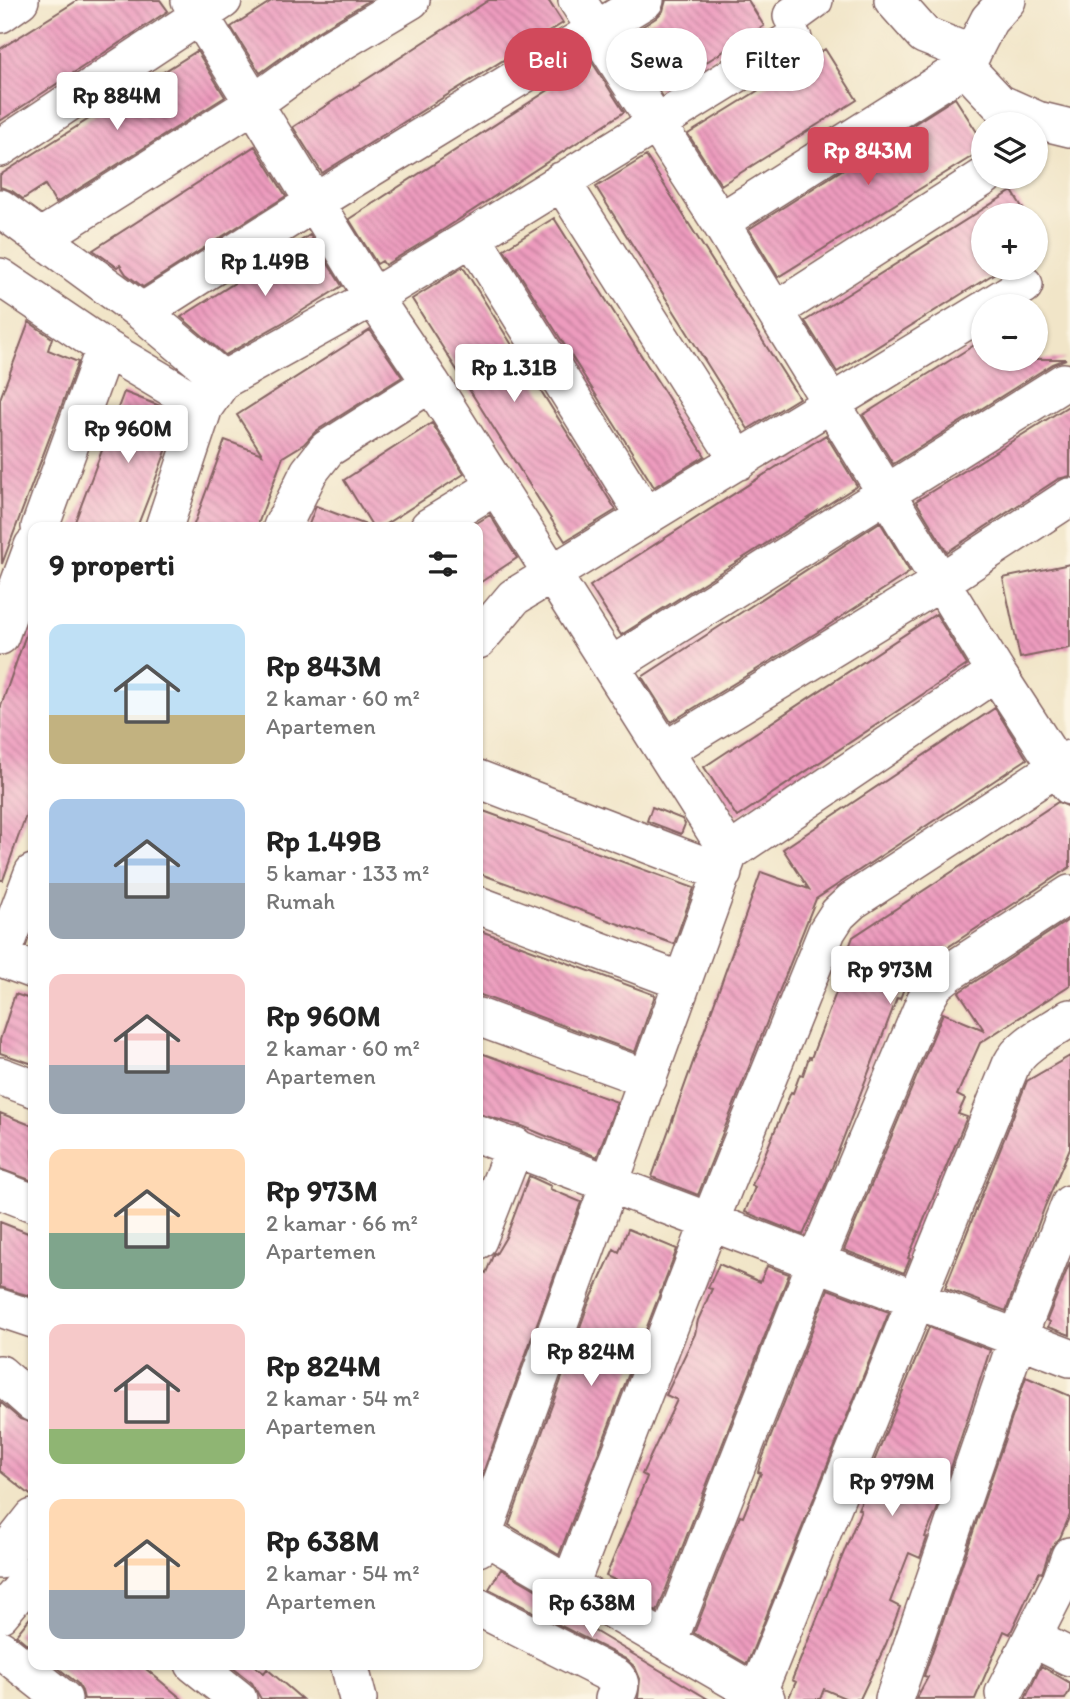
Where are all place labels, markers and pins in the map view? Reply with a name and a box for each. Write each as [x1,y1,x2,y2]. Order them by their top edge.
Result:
pin: Rp 884M [52,72,182,132]
pin: Rp 843M [803,128,933,187]
pin: Rp 1.49B [193,238,337,298]
pin: Rp 1.31B [442,344,586,404]
pin: Rp 960M [63,406,193,465]
pin: Rp 973M [825,946,955,1006]
pin: Rp 824M [526,1328,656,1388]
pin: Rp 979M [827,1458,957,1518]
pin: Rp 638M [527,1580,657,1639]

